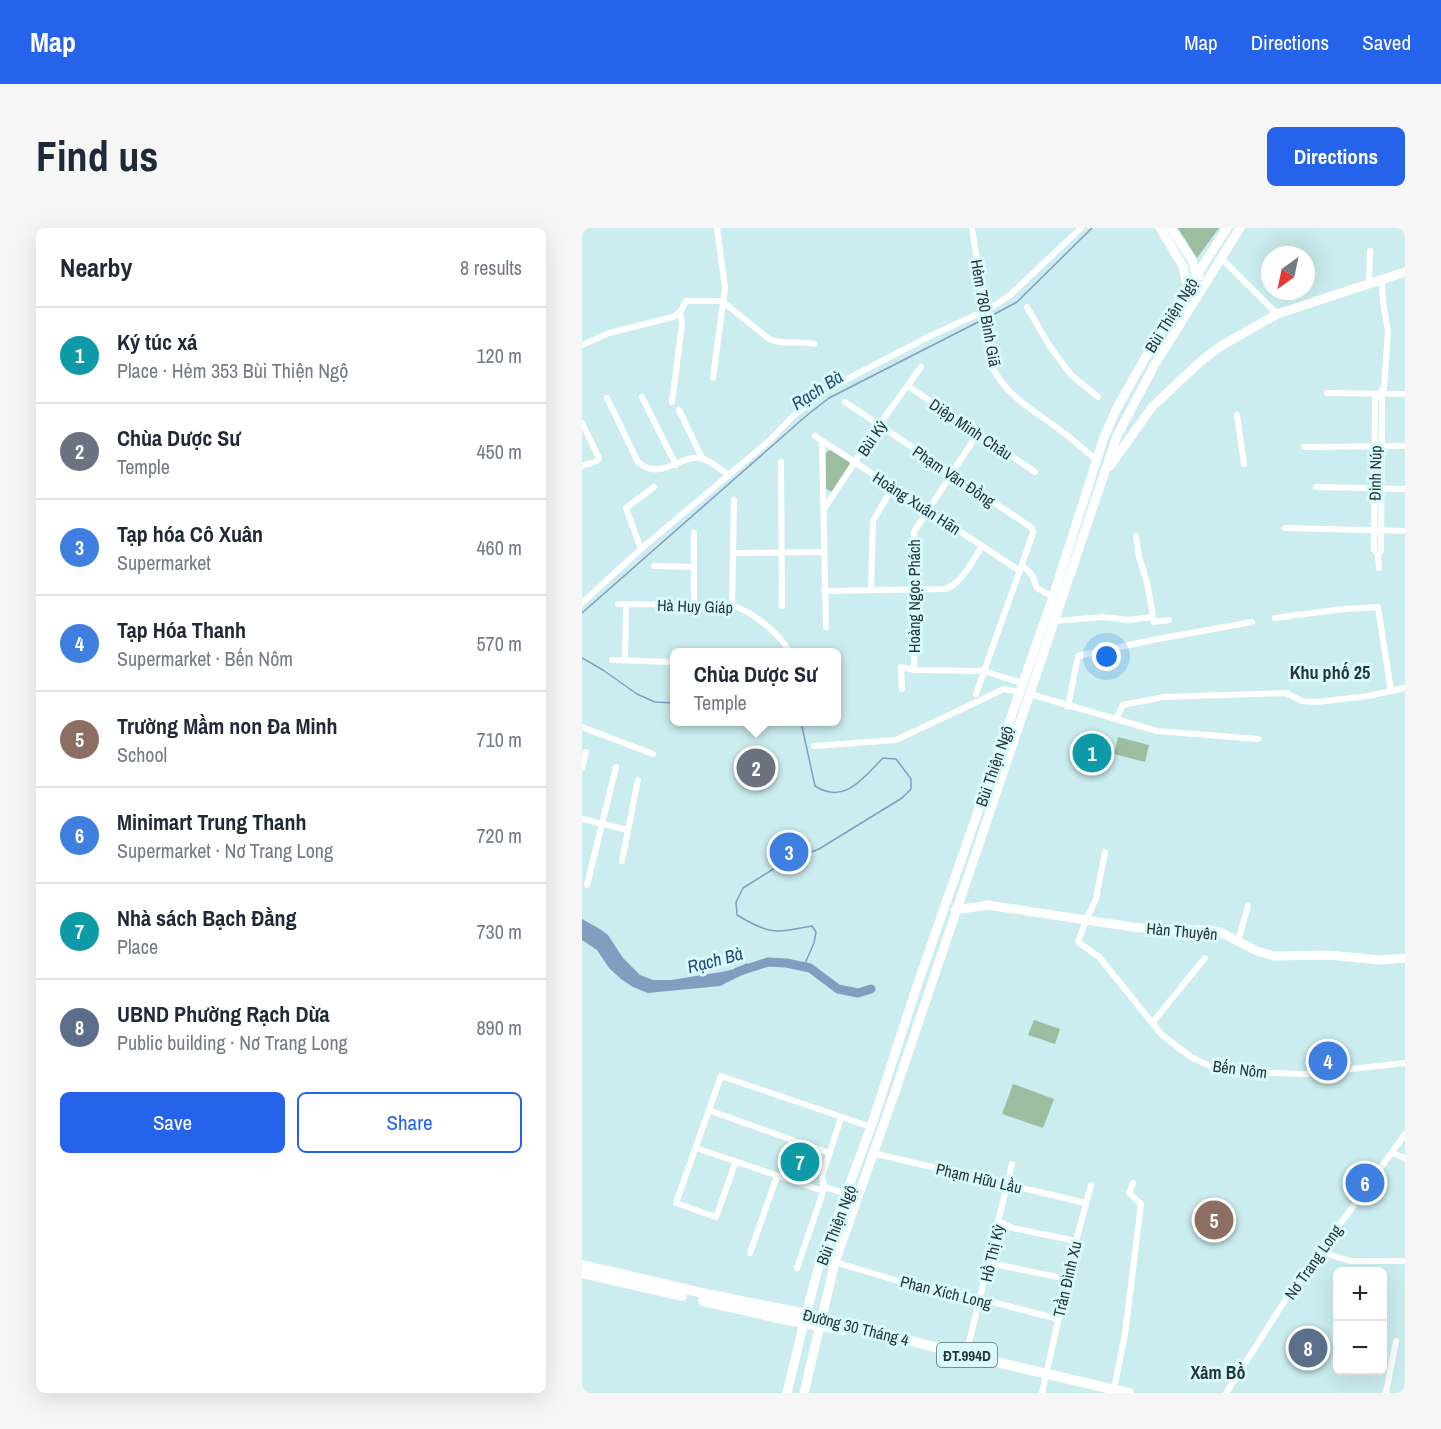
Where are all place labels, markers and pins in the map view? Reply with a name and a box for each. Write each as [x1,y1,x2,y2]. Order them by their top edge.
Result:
pin: 1 [1072,730,1112,776]
pin: 2 [736,746,776,790]
pin: 3 [770,830,808,874]
pin: 4 [1308,1038,1348,1084]
pin: 7 [780,1140,820,1184]
pin: 6 [1346,1160,1384,1206]
pin: 5 [1194,1198,1234,1242]
pin: 8 [1288,1326,1328,1370]

